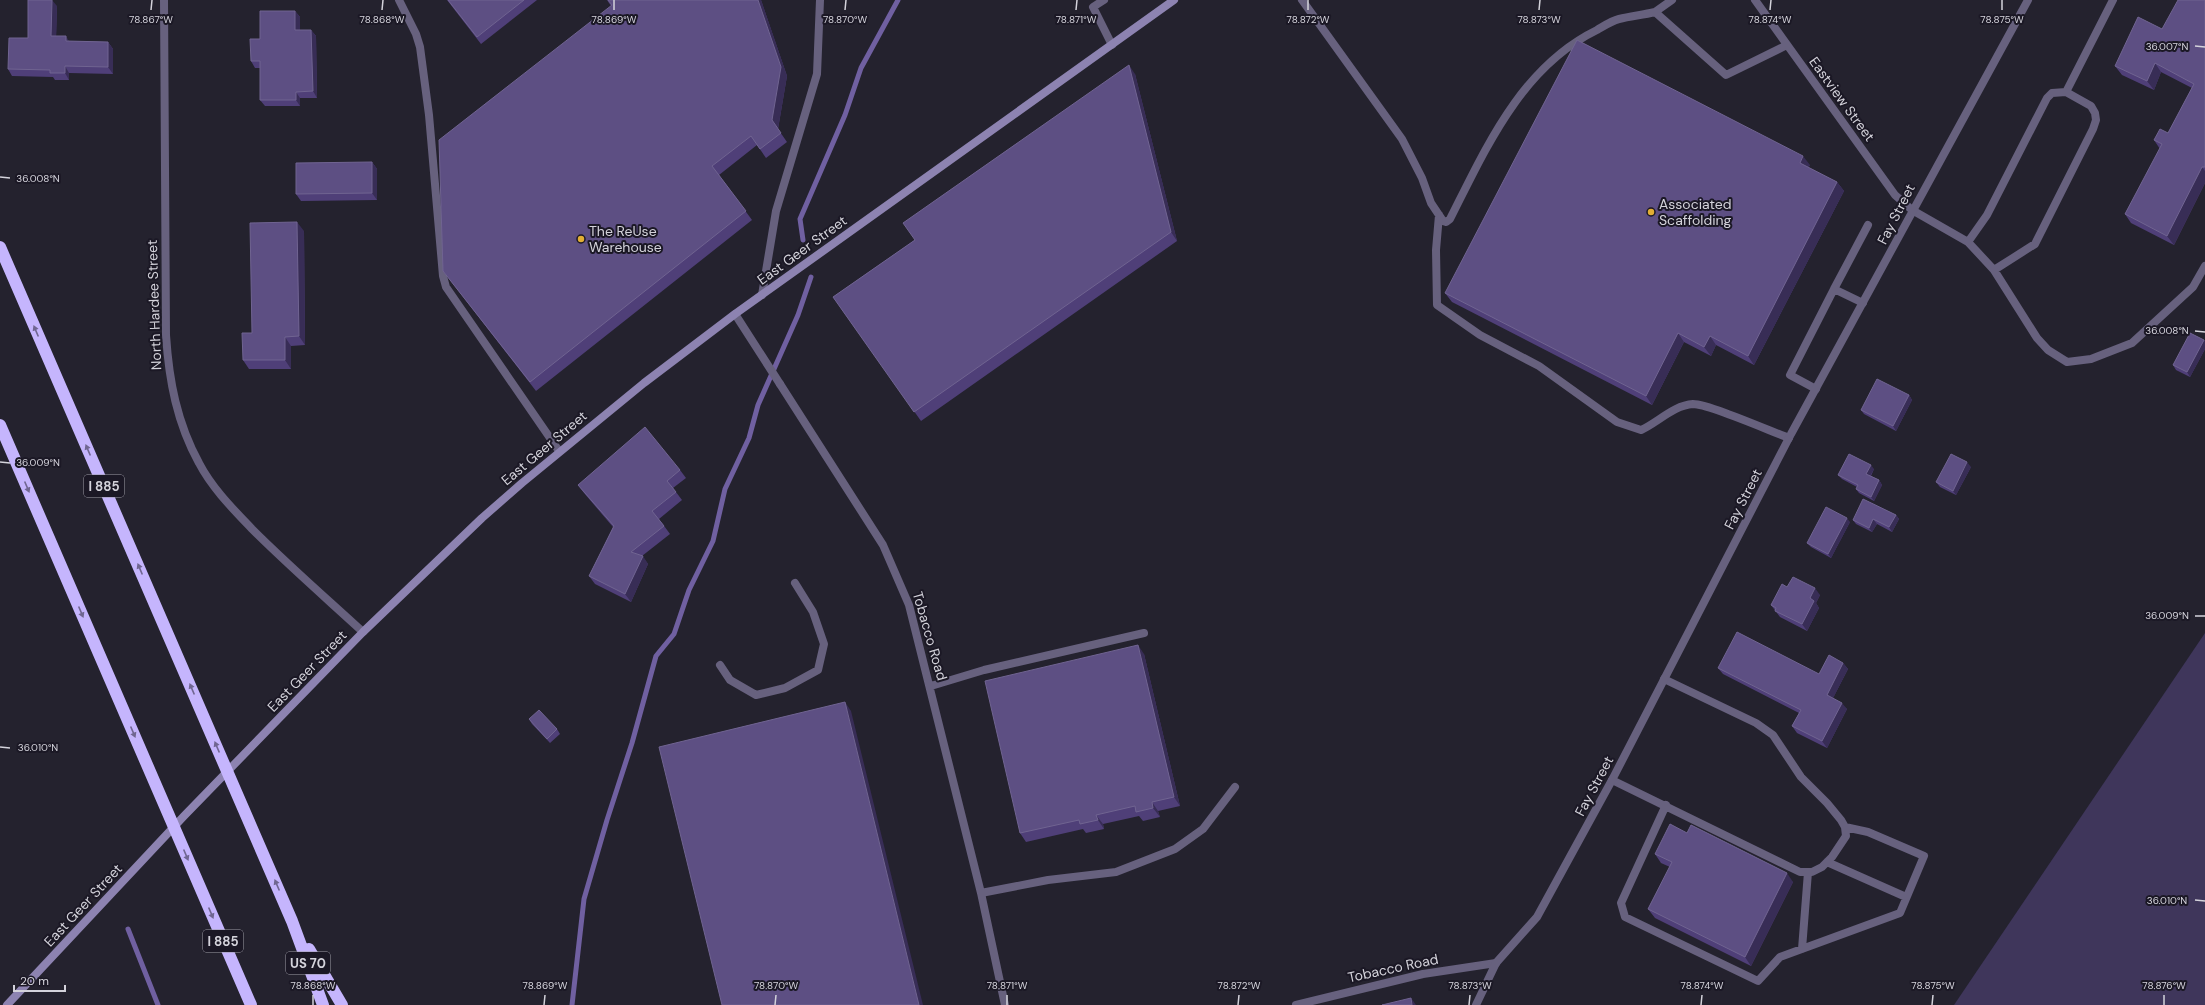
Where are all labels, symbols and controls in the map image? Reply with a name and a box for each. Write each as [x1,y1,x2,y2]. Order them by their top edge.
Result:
text: 78.867°W [129,13,173,26]
text: 78.868°W [360,13,405,26]
text: 78.869°W [592,13,637,26]
text: 78.870°W [823,13,867,26]
text: 78.871°W [1056,13,1097,26]
text: 78.872°W [1287,13,1330,26]
text: 78.873°W [1517,13,1561,26]
text: 78.874°W [1749,13,1792,26]
text: 78.875°W [1980,13,2024,26]
text: 36.007°N [2146,40,2188,53]
street label: Eastview Street [1805,53,1879,145]
text: 36.008°N [16,172,60,185]
street label: Fay Street [1873,181,1919,247]
place label: Associated Scaffolding [1659,195,1732,229]
marker: Associated Scaffolding [1646,207,1656,217]
street label: East Geer Street [754,211,850,289]
place label: The ReUse Warehouse [589,222,662,256]
marker: The ReUse Warehouse [576,234,586,244]
street label: North Hardee Street [143,239,165,371]
one-way arrow [33,324,39,336]
text: 36.008°N [2145,324,2189,337]
street label: East Geer Street [497,407,591,489]
one-way arrow [85,444,91,456]
text: 36.009°N [16,456,60,469]
street label: Fay Street [1720,466,1766,532]
road number: I 885 [84,475,124,497]
one-way arrow [24,481,30,493]
one-way arrow [137,564,143,575]
street label: Tobacco Road [909,589,951,683]
one-way arrow [78,607,84,618]
text: 36.009°N [2145,609,2189,622]
street label: East Geer Street [264,626,350,716]
one-way arrow [188,682,194,694]
one-way arrow [130,726,136,737]
one-way arrow [213,740,219,752]
text: 36.010°N [18,741,58,754]
street label: Fay Street [1571,753,1617,819]
one-way arrow [183,849,189,860]
street label: East Geer Street [40,860,126,950]
one-way arrow [273,878,279,890]
text: 36.010°N [2147,894,2187,907]
one-way arrow [208,907,214,918]
road number: I 885 [203,930,243,952]
street label: Tobacco Road [1346,950,1440,986]
road number: US 70 [286,952,330,974]
scale bar [14,967,65,993]
text: 20 m [20,973,49,989]
text: 78.868°W [291,979,336,992]
text: 78.869°W [523,979,568,992]
text: 78.870°W [754,979,798,992]
text: 78.871°W [987,979,1028,992]
text: 78.872°W [1218,979,1261,992]
text: 78.873°W [1448,979,1492,992]
text: 78.874°W [1681,979,1724,992]
text: 78.875°W [1911,979,1955,992]
text: 78.876°W [2142,979,2186,992]

